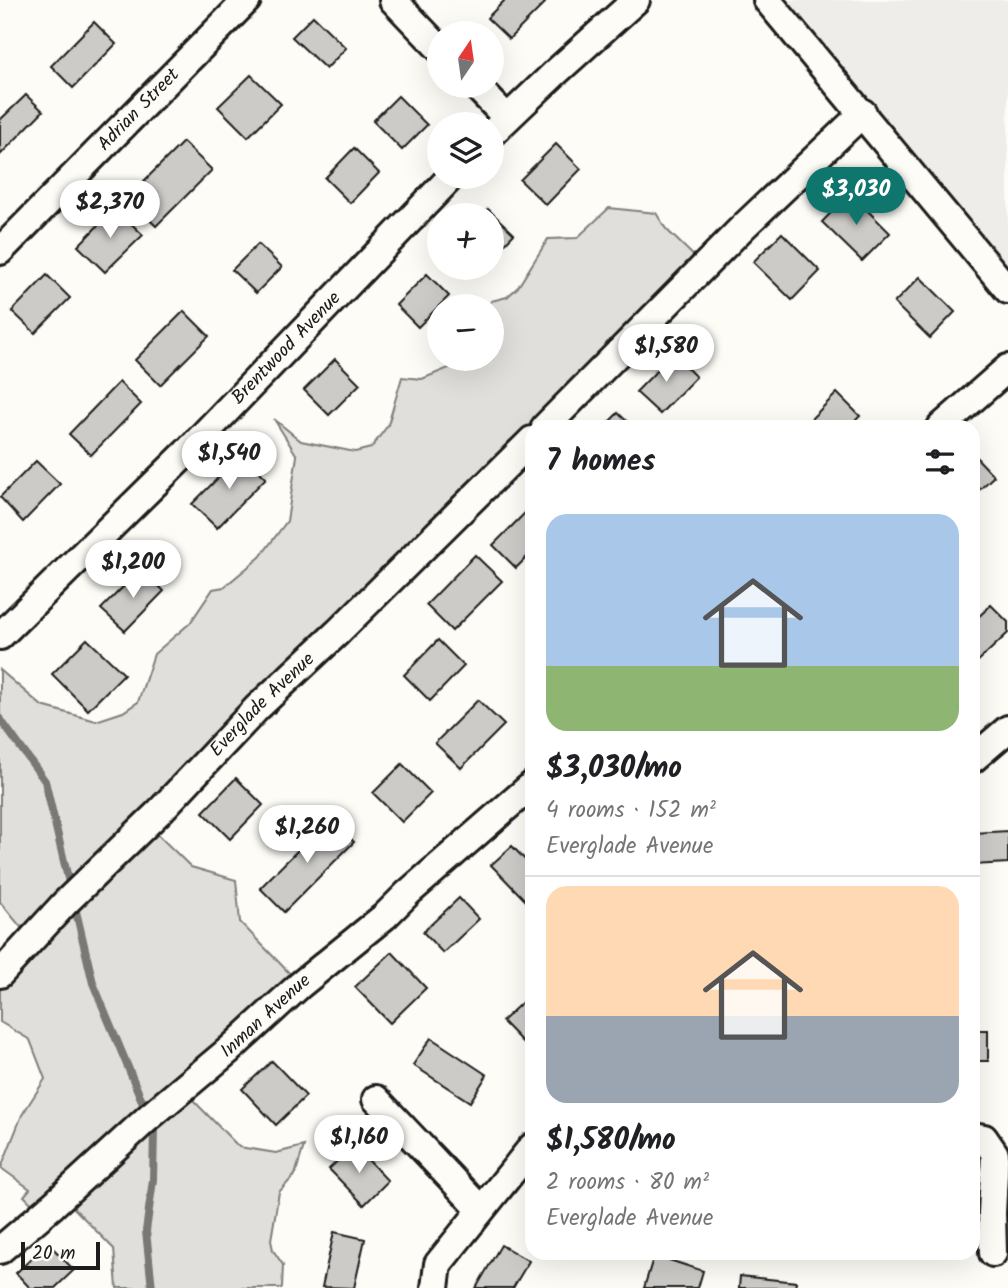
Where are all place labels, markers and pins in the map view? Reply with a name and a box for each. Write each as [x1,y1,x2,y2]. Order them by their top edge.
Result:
pin: $3,030 [799,168,913,227]
pin: $2,370 [53,180,167,240]
pin: $1,580 [609,324,723,384]
pin: $1,540 [172,432,286,491]
pin: $1,200 [76,540,190,600]
pin: $1,260 [250,806,364,865]
pin: $1,160 [302,1116,416,1175]

